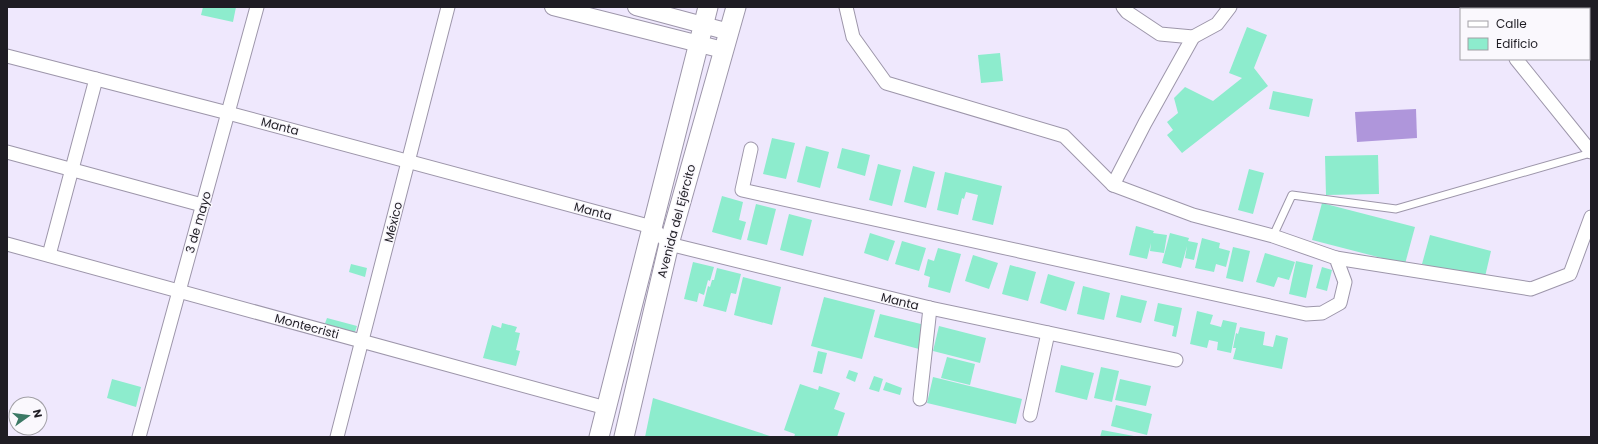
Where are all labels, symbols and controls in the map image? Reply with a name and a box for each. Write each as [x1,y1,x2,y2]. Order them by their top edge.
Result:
legend [1460,8,1590,60]
text: Calle [1496,15,1527,32]
text: Edificio [1496,35,1538,52]
street label: Manta [259,113,301,139]
street label: Avenida del Ejército [653,162,699,280]
street label: 3 de mayo [181,189,215,255]
street label: Manta [572,198,614,224]
street label: México [380,200,406,244]
street label: Manta [879,288,921,314]
street label: Montecristi [273,309,341,343]
north arrow [8,396,48,436]
text: N [29,408,46,420]

